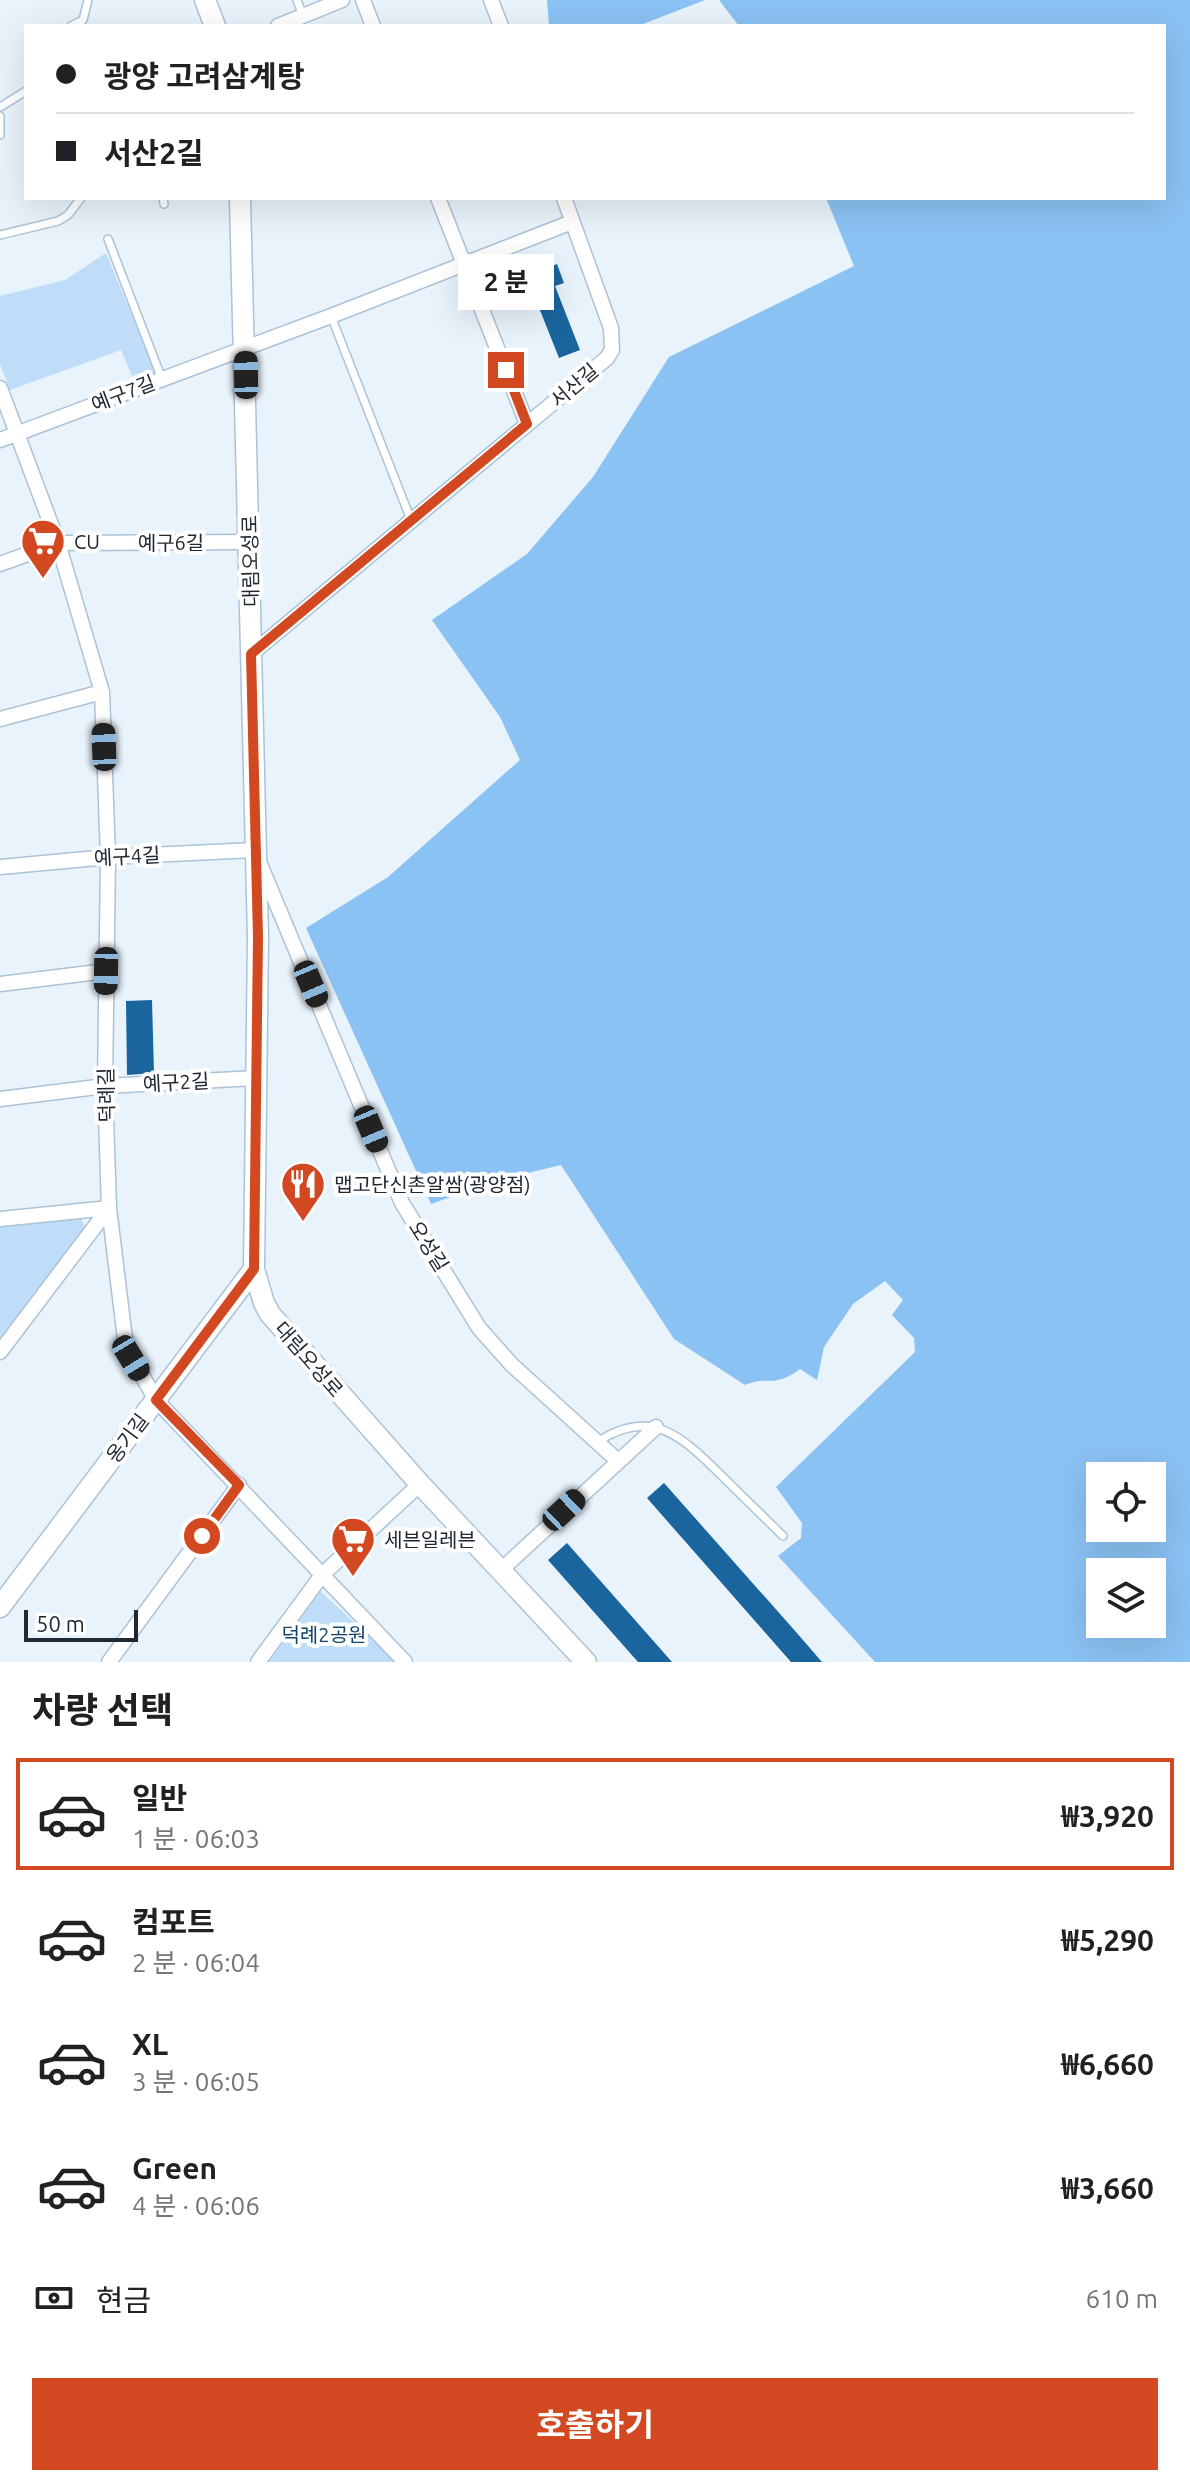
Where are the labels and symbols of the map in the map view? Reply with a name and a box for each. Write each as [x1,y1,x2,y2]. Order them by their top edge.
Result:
callout: 2 분 [458,254,554,310]
car [234,351,258,399]
route end [488,352,524,388]
street label: 서산길 [545,358,603,412]
street label: 예구7길 [88,370,158,416]
street label: 대림오성로 [238,515,262,607]
supermarket icon: CU [19,517,67,580]
place label: CU [74,530,100,553]
street label: 예구6길 [138,531,204,554]
car [91,723,117,771]
street label: 예구4길 [93,843,161,869]
car [94,947,118,995]
car [291,957,331,1011]
street label: 덕례길 [94,1067,118,1123]
street label: 예구2길 [142,1069,210,1095]
car [351,1102,391,1156]
restaurant icon: 맵고단신촌알쌈(광양점) [279,1160,327,1223]
place label: 맵고단신촌알쌈(광양점) [334,1173,531,1196]
street label: 오성길 [405,1216,453,1276]
street label: 대림오성로 [270,1317,348,1401]
car [108,1331,154,1385]
street label: 옹기길 [101,1409,153,1467]
car [538,1485,590,1535]
supermarket icon: 세븐일레븐 [329,1515,377,1578]
route start [184,1518,220,1554]
place label: 세븐일레븐 [384,1528,476,1551]
scale bar [24,1606,138,1642]
park label: 덕례2공원 [282,1623,366,1646]

